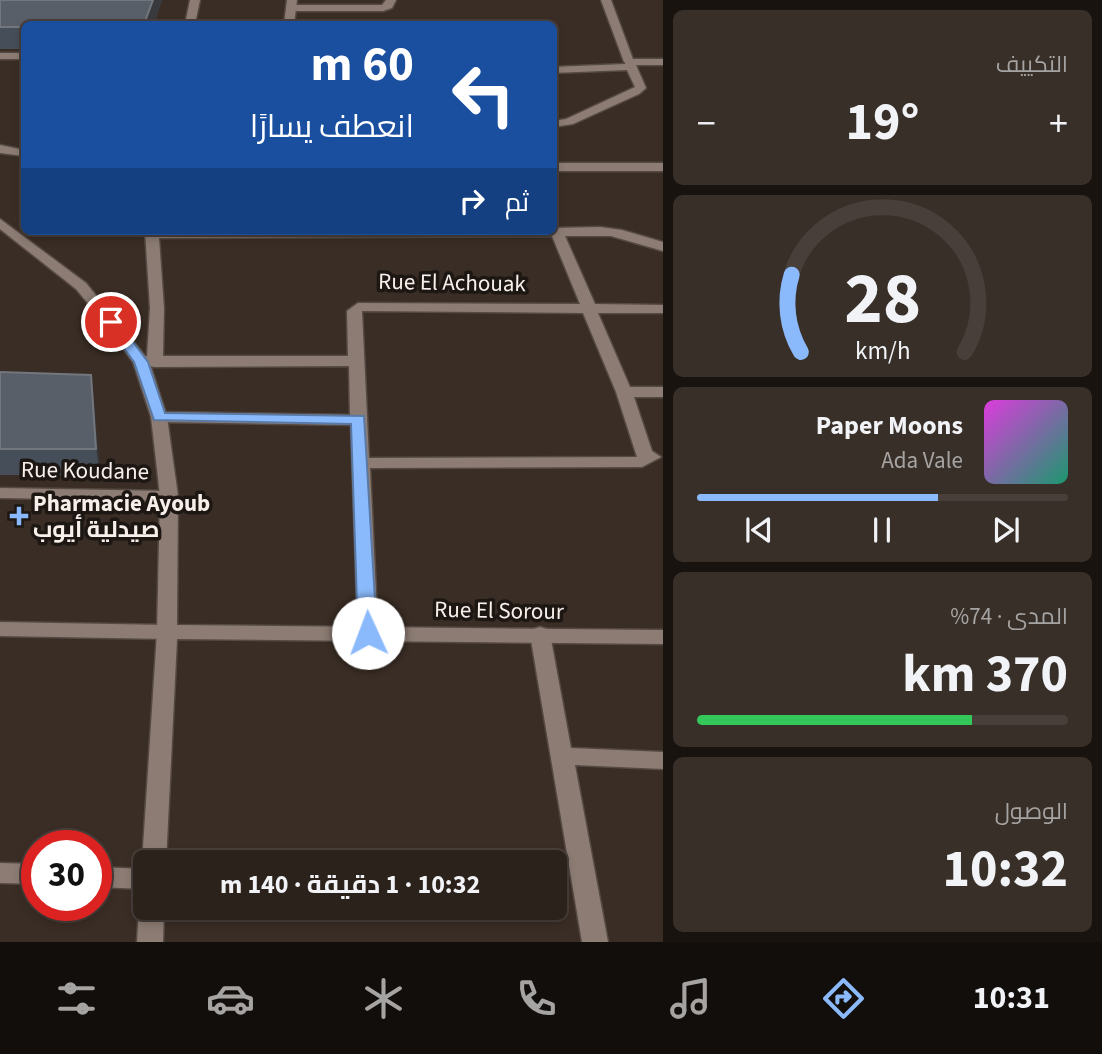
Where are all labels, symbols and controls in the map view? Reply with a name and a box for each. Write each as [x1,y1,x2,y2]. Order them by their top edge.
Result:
text: 60 m [310,30,414,100]
text: التكييف [996,48,1068,81]
icon: left [438,49,529,140]
text: 19° [846,86,919,160]
text: − [697,97,716,151]
text: + [1049,97,1068,151]
text: انعطف يسارًا [250,104,414,150]
icon: right [453,182,491,220]
text: ثم [505,184,529,221]
text: 28 [844,247,921,351]
street label: Rue El Achouak [378,265,527,300]
pin [81,292,141,352]
icon: arrive [92,303,130,341]
text: km/h [855,333,910,369]
text: Paper Moons [816,407,963,444]
text: Ada Vale [881,444,963,477]
street label: Rue Koudane [21,453,149,488]
place label: Pharmacie Ayoub صيدلية أيوب [33,487,210,546]
marker: Pharmacie Ayoub صيدلية أيوب [11,508,27,524]
icon: previous [740,511,778,549]
icon: pause [863,511,901,549]
icon: next [987,511,1025,549]
street label: Rue El Sorour [434,593,565,628]
position arrow [331,596,405,670]
text: المدى · 74% [950,600,1068,633]
text: 370 km [902,638,1068,712]
text: الوصول [995,795,1068,828]
speed limit sign: 30 [21,830,112,921]
text: 10:32 [943,833,1068,907]
text: 10:32 · 1 دقيقة · 140 m [220,866,480,903]
icon: filters [52,974,101,1023]
icon: car [206,974,255,1023]
icon: climate [359,974,408,1023]
icon: phone [512,974,561,1023]
icon: music [666,974,715,1023]
icon: directions [819,974,868,1023]
text: 10:31 [973,975,1050,1021]

